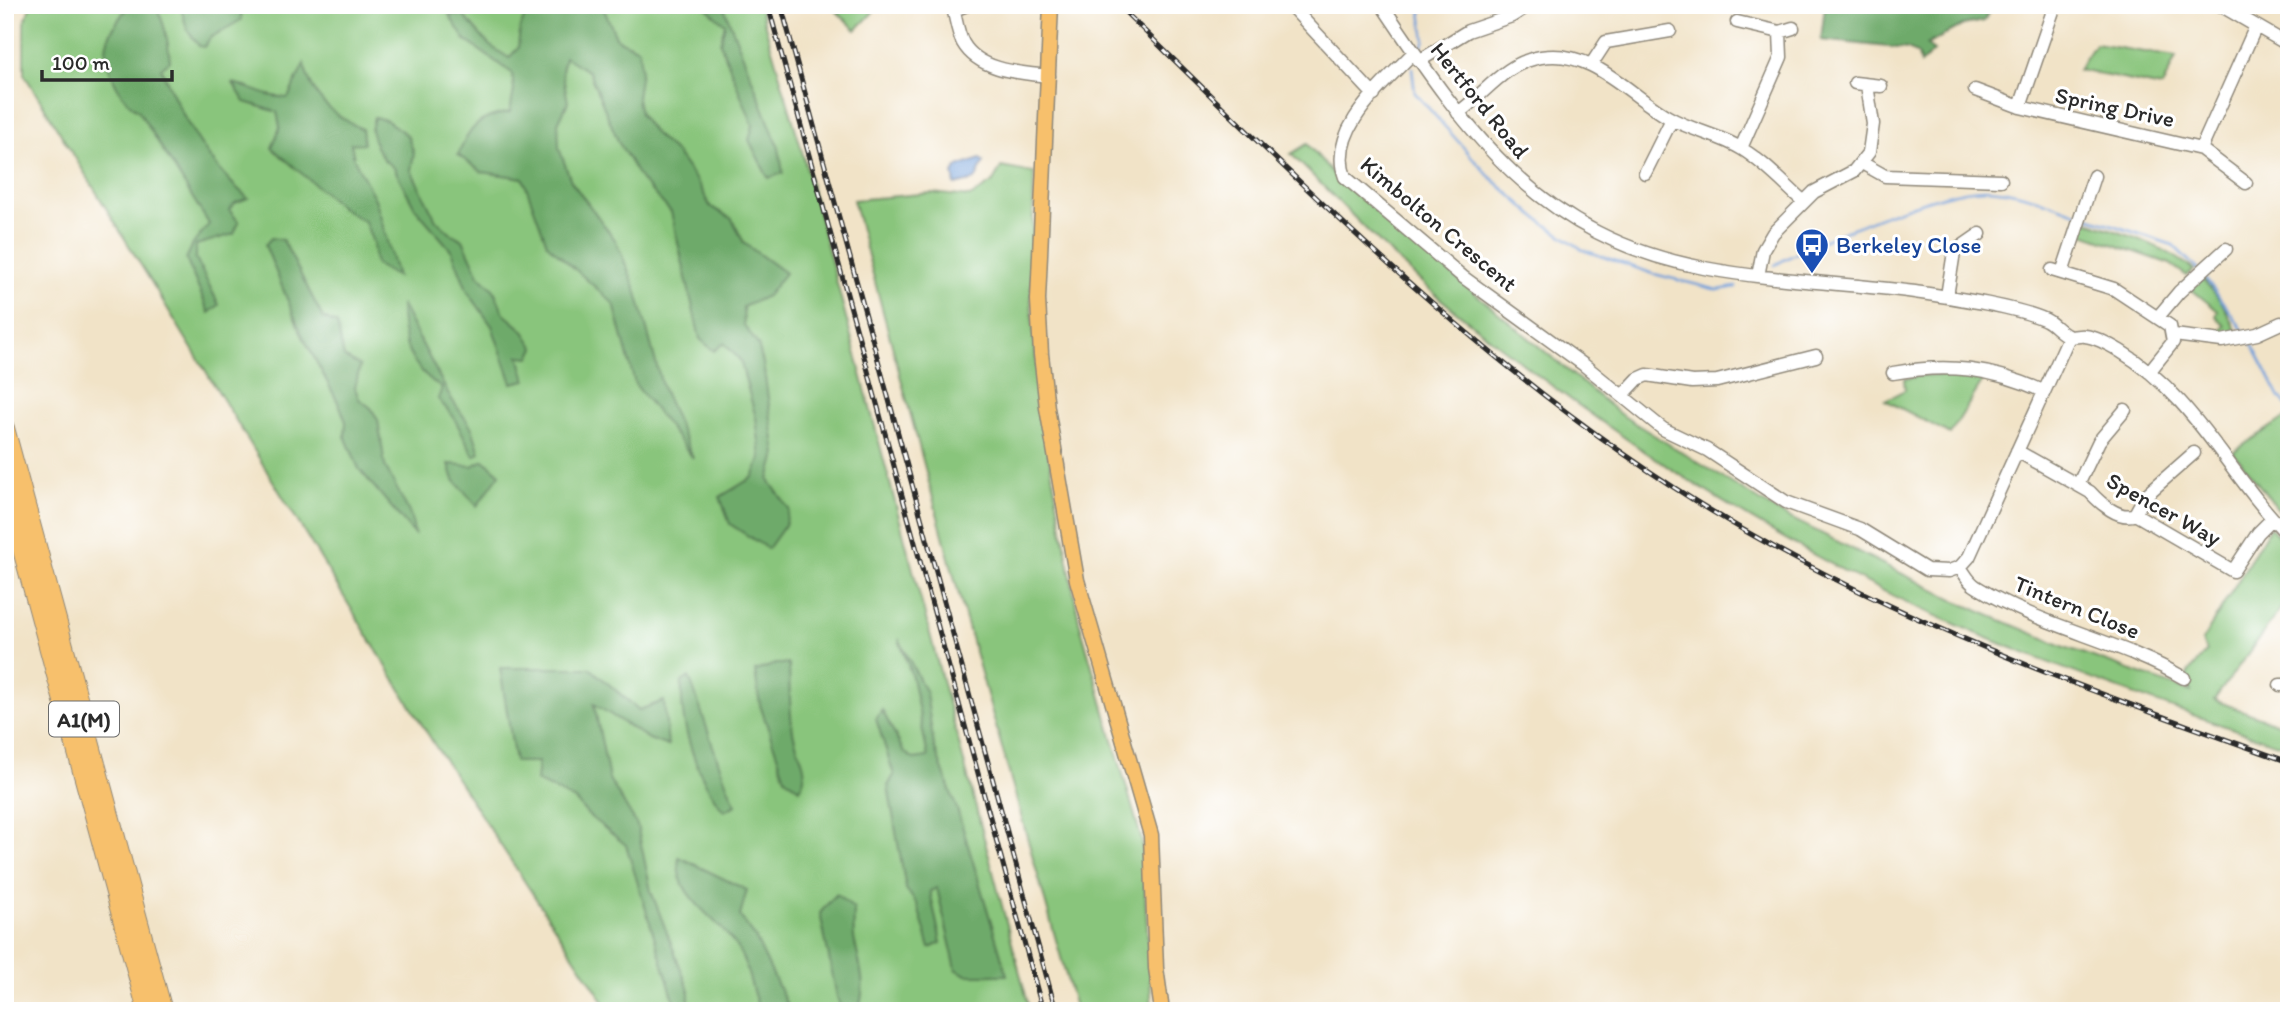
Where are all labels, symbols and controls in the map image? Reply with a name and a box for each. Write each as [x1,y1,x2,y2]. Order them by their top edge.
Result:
street label: Hertford Road [1425,36,1536,164]
scale bar [42,38,172,82]
text: 100 m [52,50,110,75]
street label: Spring Drive [2053,81,2177,133]
street label: Kimbolton Crescent [1355,150,1523,298]
bus stop icon: Berkeley Close [1793,226,1831,275]
place label: Berkeley Close [1836,231,1982,259]
street label: Spencer Way [2102,466,2226,552]
street label: Tintern Close [2010,569,2144,645]
road number: A1(M) [49,702,119,736]

